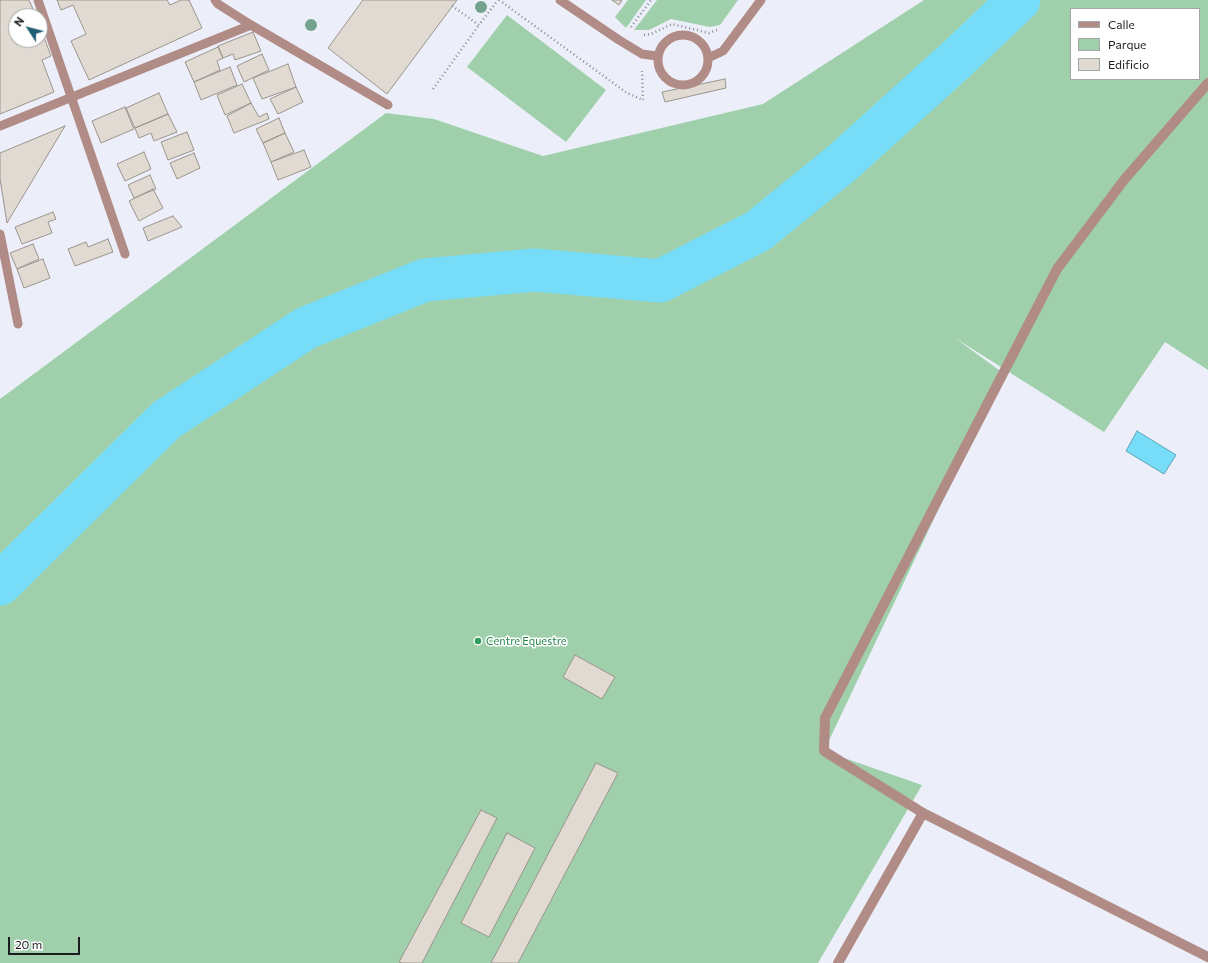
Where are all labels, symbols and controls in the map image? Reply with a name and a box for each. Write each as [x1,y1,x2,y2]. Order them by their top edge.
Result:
north arrow [8,8,48,48]
legend [1070,8,1200,80]
text: N [11,14,26,28]
text: Calle [1108,17,1135,31]
text: Parque [1108,37,1146,51]
text: Edificio [1108,57,1149,71]
place label: Centre Equestre [486,634,567,648]
marker: Centre Equestre [473,636,483,646]
scale bar [10,929,82,955]
text: 20 m [15,937,42,951]

